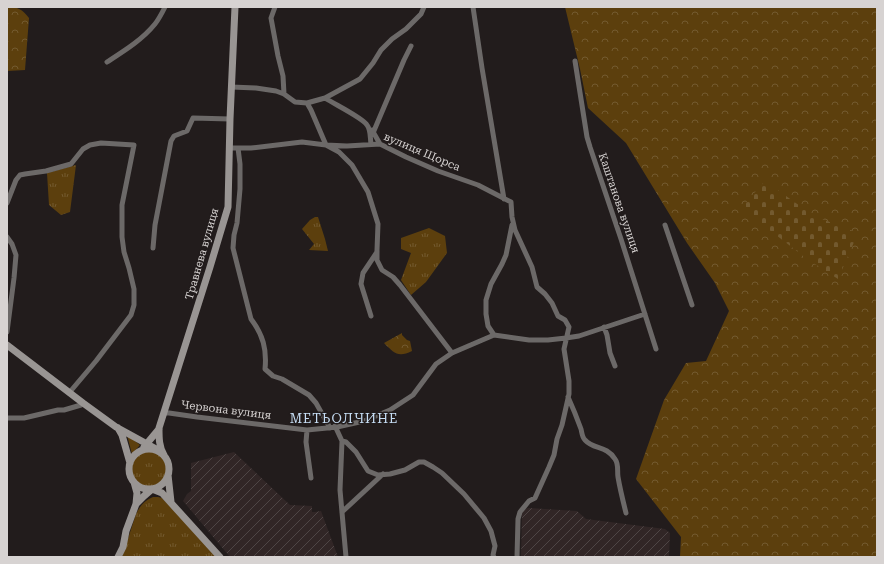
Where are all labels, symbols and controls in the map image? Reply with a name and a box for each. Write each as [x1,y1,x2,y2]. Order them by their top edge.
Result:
street label: вулиця Щорса [382,130,462,174]
street label: Каштанова вулиця [596,151,642,255]
street label: Травнева вулиця [183,207,221,301]
street label: Червона вулиця [180,398,272,422]
district label: МЕТЬОЛЧИНЕ [290,411,398,426]

